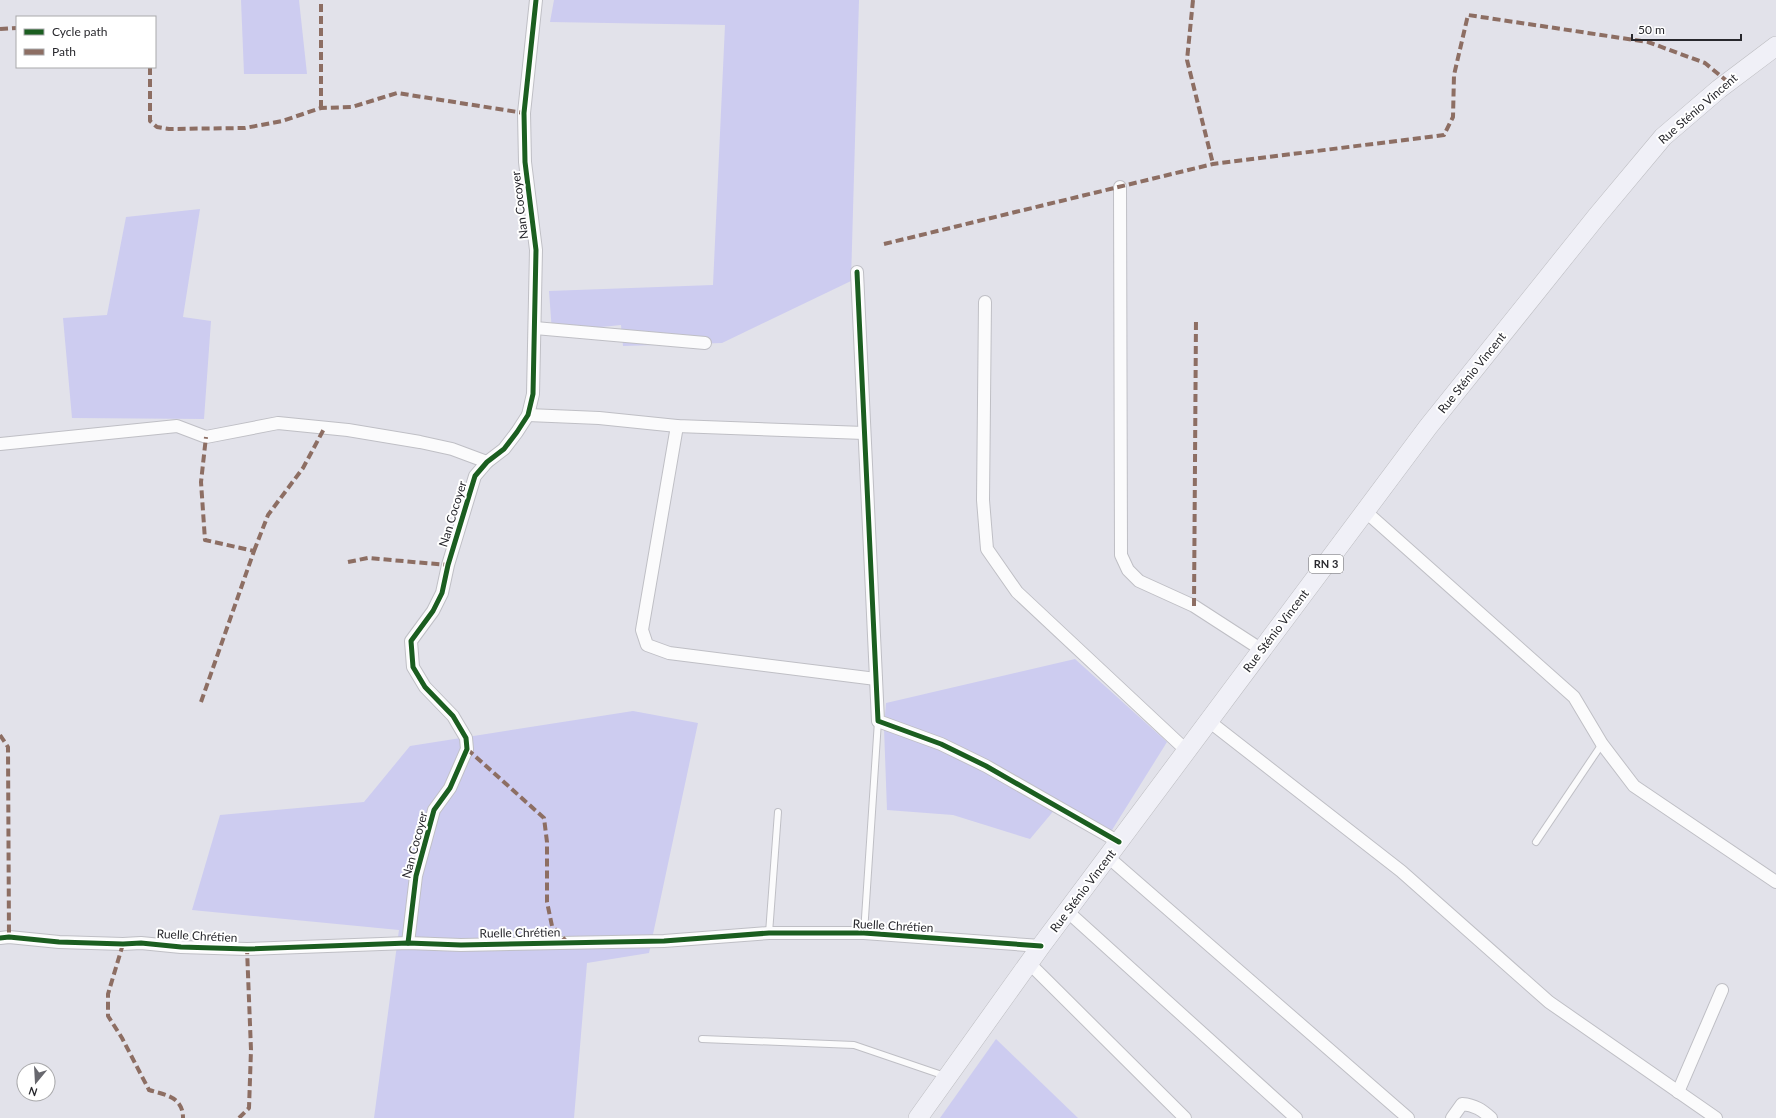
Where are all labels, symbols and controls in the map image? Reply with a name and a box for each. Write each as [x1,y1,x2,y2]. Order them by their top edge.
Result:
legend [16,16,156,68]
scale bar [1632,16,1741,42]
text: 50 m [1638,22,1665,37]
text: Cycle path [52,24,107,39]
text: Path [52,44,76,59]
street label: Rue Sténio Vincent [1655,70,1741,147]
street label: Nan Cocoyer [508,170,531,240]
street label: Rue Sténio Vincent [1434,329,1509,416]
street label: Nan Cocoyer [435,478,470,549]
road number: RN 3 [1309,555,1343,573]
street label: Rue Sténio Vincent [1240,586,1312,675]
street label: Nan Cocoyer [398,809,431,880]
street label: Rue Sténio Vincent [1047,846,1119,935]
street label: Ruelle Chrétien [852,916,934,935]
street label: Ruelle Chrétien [479,924,561,941]
street label: Ruelle Chrétien [156,926,238,945]
north arrow [16,1062,56,1102]
text: N [27,1084,39,1099]

